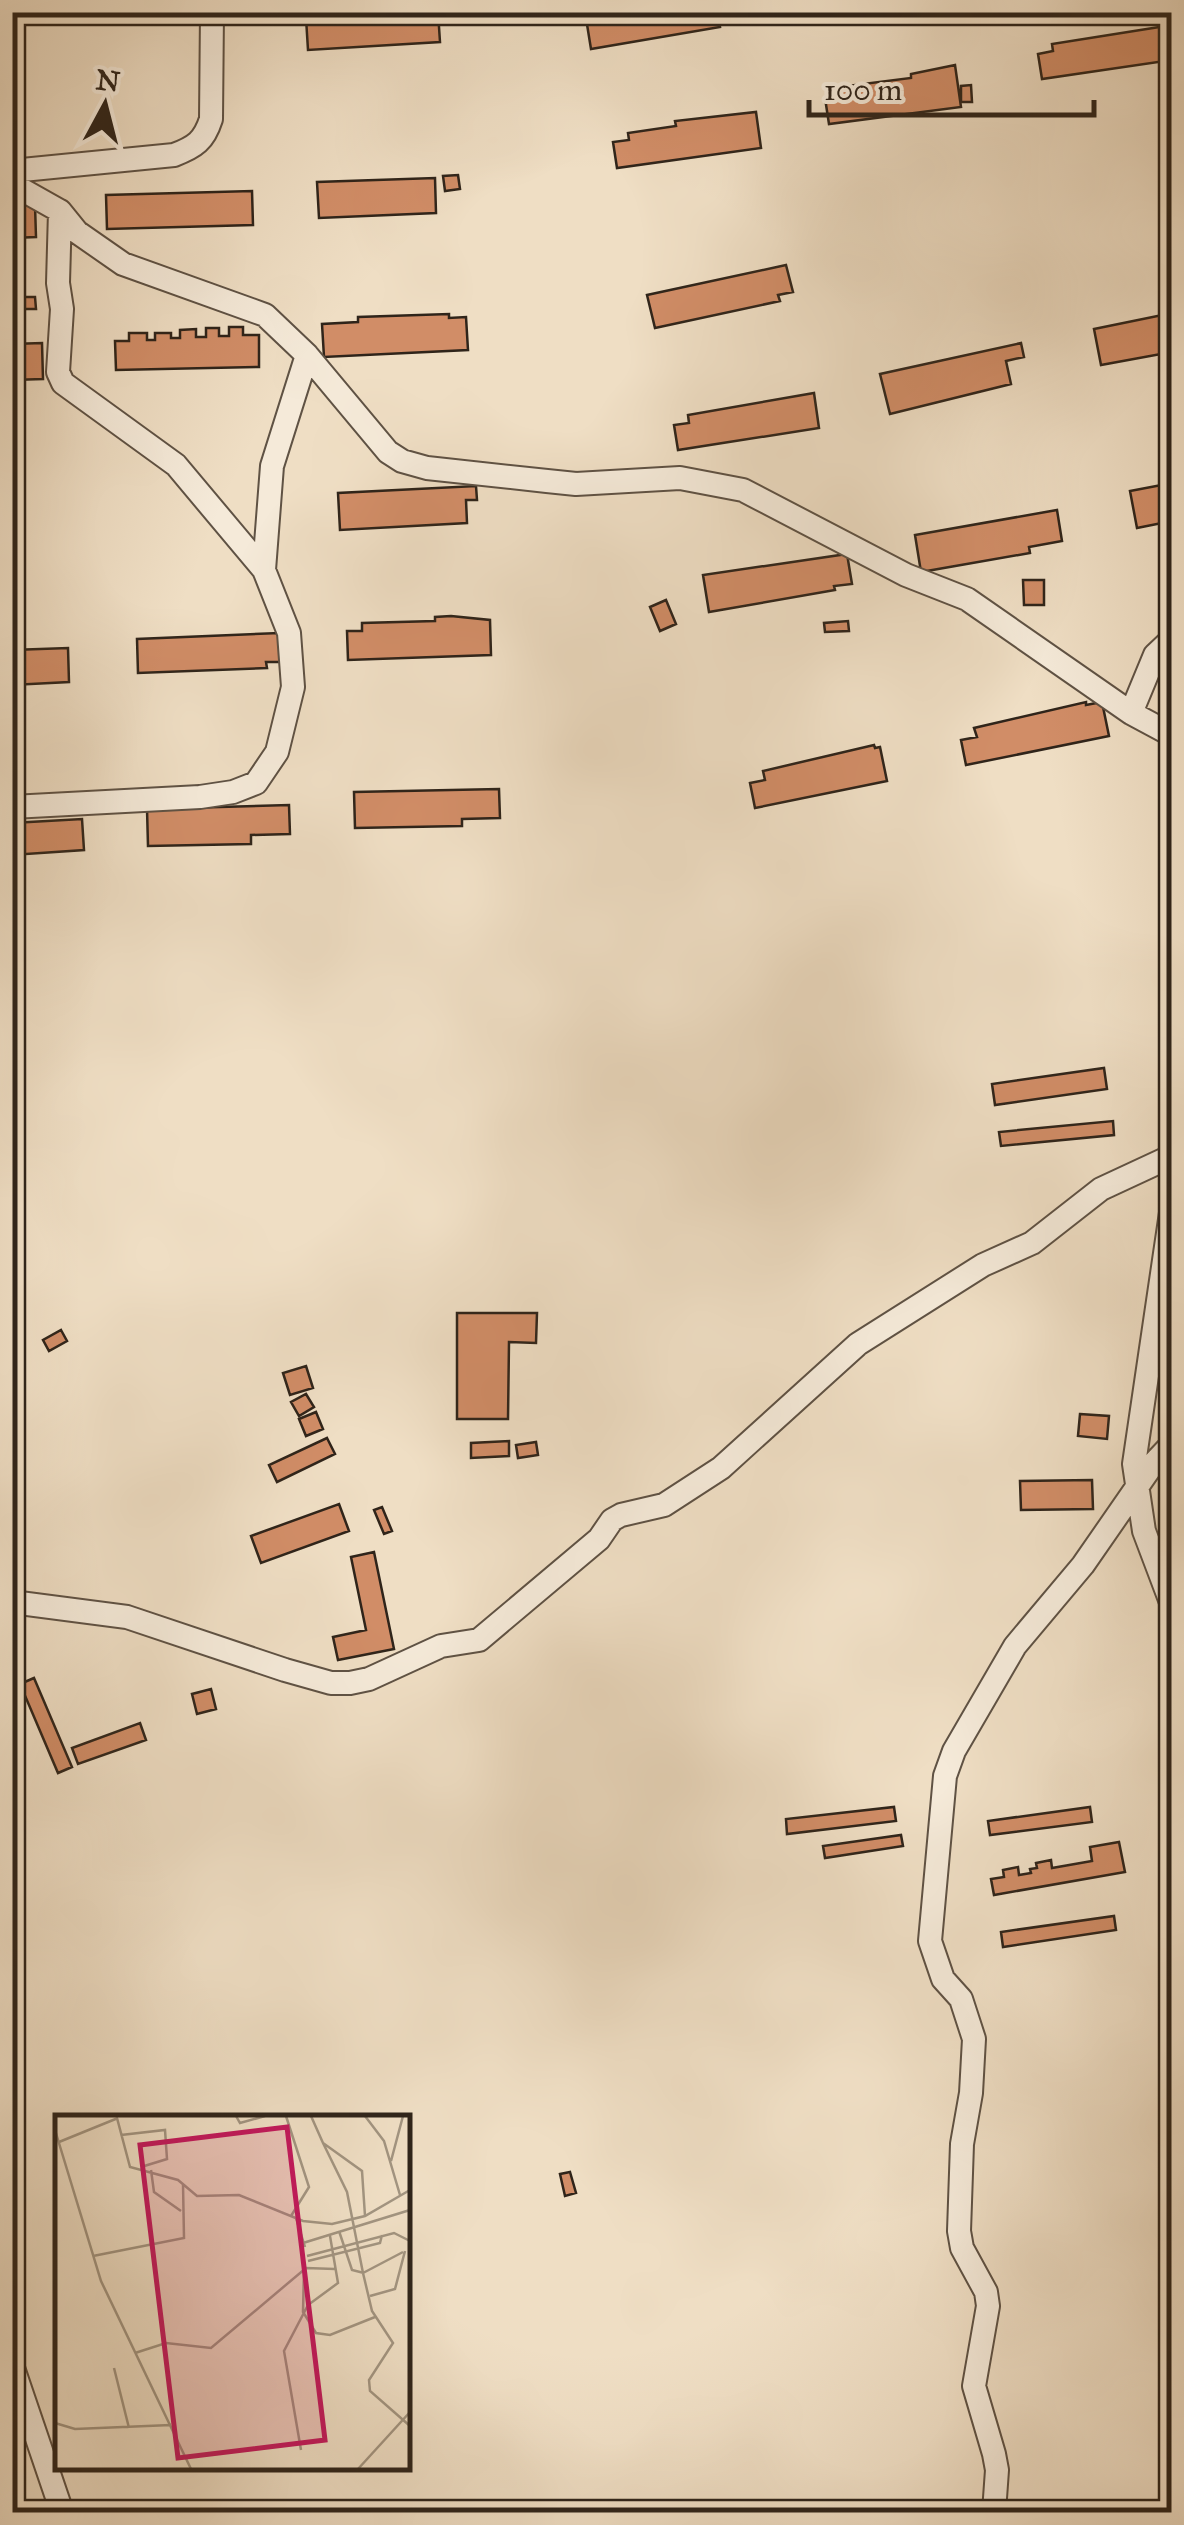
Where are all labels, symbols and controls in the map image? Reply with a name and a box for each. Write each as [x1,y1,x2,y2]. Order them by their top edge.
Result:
north arrow [55,55,155,155]
scale bar [809,55,1094,117]
text: N [94,62,122,100]
text: 100 m [824,72,902,108]
inset map [55,2115,410,2470]

